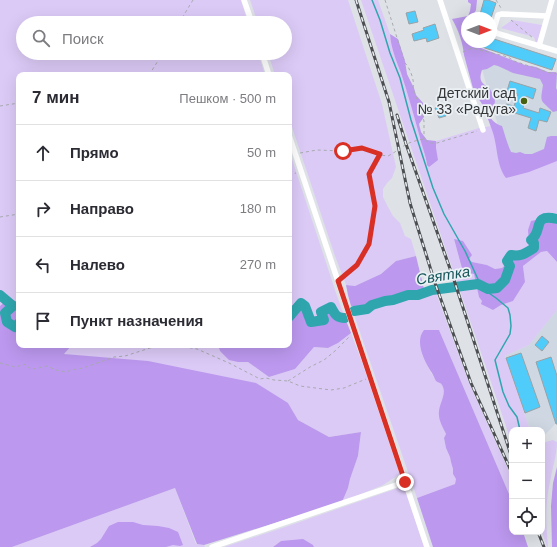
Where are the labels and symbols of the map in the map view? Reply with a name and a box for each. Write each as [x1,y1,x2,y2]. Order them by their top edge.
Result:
north arrow [461,12,497,48]
place label: Детский сад № 33 «Радуга» [418,85,516,117]
marker: Детский сад № 33 «Радуга» [519,96,529,106]
route start [334,142,352,160]
water label: Святка [415,262,471,288]
route end [396,473,414,491]

